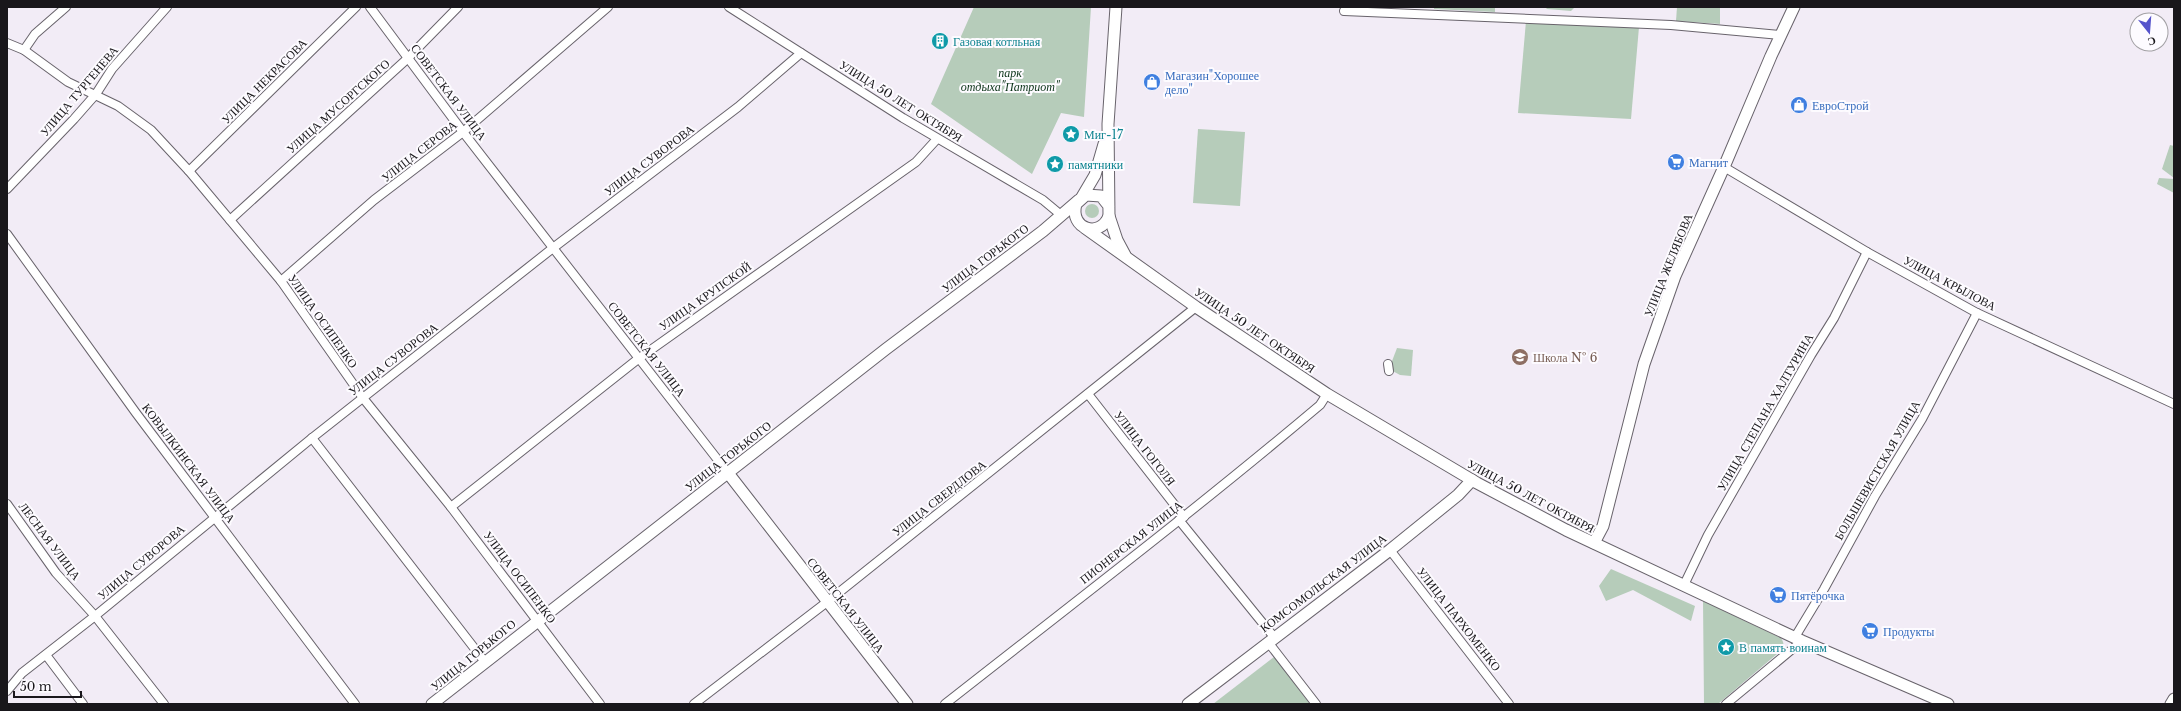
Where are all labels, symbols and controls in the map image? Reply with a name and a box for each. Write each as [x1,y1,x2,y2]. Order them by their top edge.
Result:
north arrow [2129,12,2169,52]
building icon: Газовая котльная [930,31,950,51]
place label: Газовая котльная [953,34,1041,49]
text: С [2146,34,2158,49]
street label: УЛИЦА НЕКРАСОВА [218,35,310,127]
street label: СОВЕТСКАЯ УЛИЦА [408,41,490,143]
street label: УЛИЦА ТУРГЕНЕВА [37,42,121,139]
street label: УЛИЦА МУСОРГСКОГО [283,55,393,156]
street label: УЛИЦА 50 ЛЕТ ОКТЯБРЯ [837,57,965,145]
park label: парк отдыха"Патриот" [961,65,1061,94]
place label: Магазин"Хорошее дело" [1165,68,1259,97]
shop icon: Магазин"Хорошее дело" [1142,72,1162,92]
shop icon: ЕвроСтрой [1789,95,1809,115]
place label: ЕвроСтрой [1812,98,1869,113]
street label: УЛИЦА СЕРОВА [378,117,460,185]
street label: УЛИЦА СУВОРОВА [601,121,697,199]
place icon: Миг-17 [1061,124,1081,144]
place label: Миг-17 [1084,127,1124,142]
supermarket icon: Магнит [1666,152,1686,172]
place icon: памятники [1045,154,1065,174]
place label: Магнит [1689,155,1729,170]
place label: памятники [1068,157,1124,172]
street label: УЛИЦА ЖЕЛЯБОВА [1640,211,1696,319]
street label: УЛИЦА ГОРЬКОГО [938,220,1032,296]
street label: УЛИЦА КРЫЛОВА [1901,252,1999,314]
street label: УЛИЦА КРУПСКОЙ [656,258,754,333]
street label: УЛИЦА ОСИПЕНКО [285,271,361,371]
street label: УЛИЦА 50 ЛЕТ ОКТЯБРЯ [1192,284,1318,376]
street label: СОВЕТСКАЯ УЛИЦА [605,298,689,400]
street label: УЛИЦА СУВОРОВА [345,319,441,399]
street label: УЛИЦА СТЕПАНА ХАЛТУРИНА [1714,330,1817,493]
school or university icon: Школа № 6 [1510,347,1530,367]
place label: Школа № 6 [1533,350,1598,365]
street label: БОЛЬШЕВИСТСКАЯ УЛИЦА [1831,397,1923,542]
street label: КОВЫЛКИНСКАЯ УЛИЦА [139,400,239,526]
street label: УЛИЦА ГОГОЛЯ [1111,408,1179,488]
street label: УЛИЦА ГОРЬКОГО [682,417,774,494]
street label: УЛИЦА 50 ЛЕТ ОКТЯБРЯ [1465,456,1597,536]
street label: УЛИЦА СВЕРДЛОВА [889,457,989,539]
street label: ПИОНЕРСКАЯ УЛИЦА [1077,497,1186,587]
street label: ЛЕСНАЯ УЛИЦА [16,499,84,583]
street label: УЛИЦА СУВОРОВА [94,521,188,603]
street label: УЛИЦА ОСИПЕНКО [481,528,560,626]
street label: КОМСОМОЛЬСКАЯ УЛИЦА [1257,530,1390,636]
street label: СОВЕТСКАЯ УЛИЦА [804,554,888,656]
street label: УЛИЦА ПАРХОМЕНКО [1414,564,1504,674]
supermarket icon: Пятёрочка [1768,585,1788,605]
place label: Пятёрочка [1791,588,1845,603]
street label: УЛИЦА ГОРЬКОГО [427,616,519,694]
supermarket icon: Продукты [1860,621,1880,641]
place label: Продукты [1883,624,1934,639]
place icon: В память воинам [1716,637,1736,657]
place label: В память воинам [1739,640,1827,655]
scale bar [14,673,81,699]
text: 50 m [20,679,52,694]

